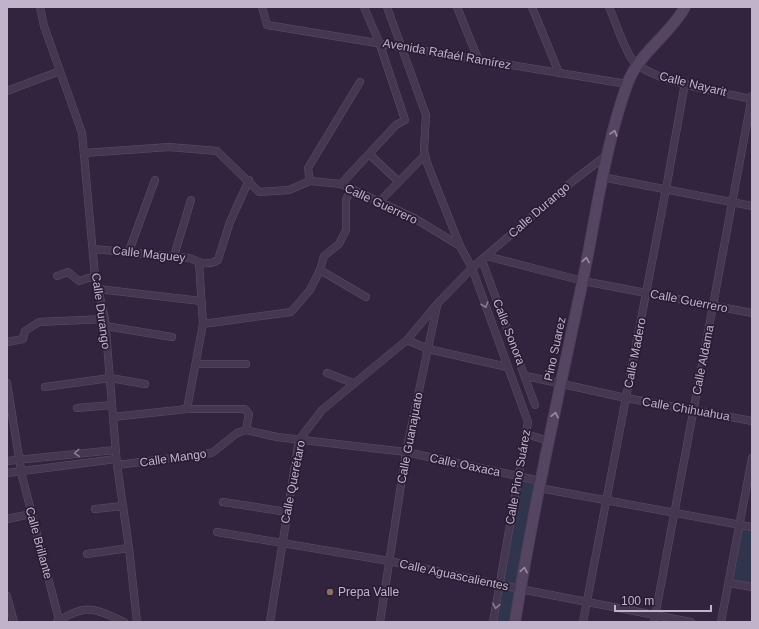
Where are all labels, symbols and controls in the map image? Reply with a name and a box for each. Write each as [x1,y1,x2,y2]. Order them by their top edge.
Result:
street label: Avenida Rafaél Ramírez [382,36,512,72]
street label: Calle Nayarit [658,69,729,99]
one-way arrow [609,130,617,136]
street label: Calle Durango [505,179,573,240]
street label: Calle Guerrero [342,181,420,227]
street label: Calle Maguey [112,243,186,265]
one-way arrow [582,257,590,263]
street label: Calle Durango [89,272,113,350]
street label: Calle Guerrero [649,287,729,315]
street label: Calle Sonora [490,297,528,367]
one-way arrow [481,301,489,308]
street label: Pino Suarez [541,316,569,382]
street label: Calle Madero [621,316,649,389]
street label: Calle Aldama [689,324,717,396]
street label: Calle Guanajuato [394,391,426,485]
street label: Calle Chihuahua [641,394,731,424]
one-way arrow [550,412,558,418]
street label: Calle Pino Suárez [503,428,533,526]
street label: Calle Querétaro [278,439,308,525]
street label: Calle Mango [139,446,208,470]
one-way arrow [73,449,80,458]
street label: Calle Oaxaca [428,451,502,479]
street label: Calle Brillante [23,505,55,581]
street label: Calle Aguascalientes [398,557,510,593]
one-way arrow [519,567,527,573]
place label: Prepa Valle [338,585,399,599]
marker: Prepa Valle [325,587,335,597]
scale bar [615,587,711,613]
text: 100 m [621,594,654,608]
one-way arrow [492,603,501,609]

